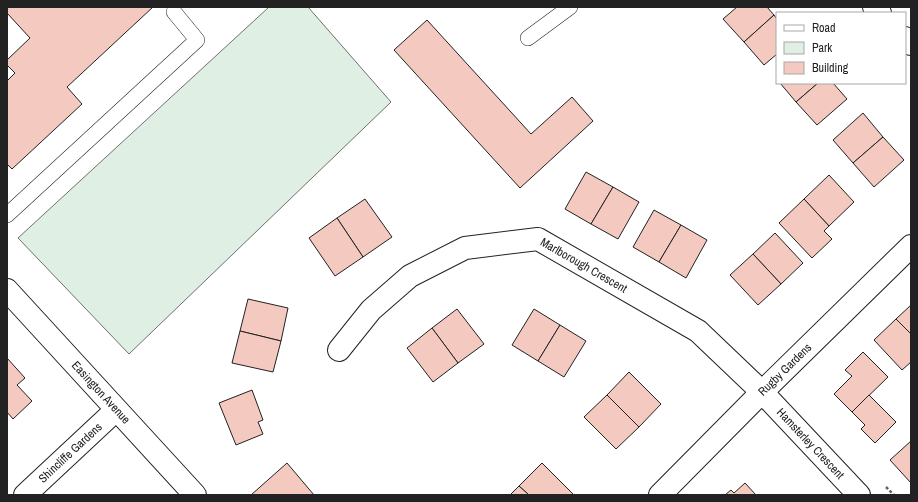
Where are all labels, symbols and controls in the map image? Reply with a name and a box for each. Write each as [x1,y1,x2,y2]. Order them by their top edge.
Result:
legend [776,12,906,84]
text: Road [812,20,836,36]
text: Park [812,40,832,56]
text: Building [812,60,849,76]
street label: Marlborough Crescent [537,234,630,297]
street label: Rugby Gardens [755,340,815,399]
street label: Easington Avenue [68,358,134,427]
street label: Hamsterley Crescent [773,405,848,483]
street label: Shincliffe Gardens [35,419,106,486]

